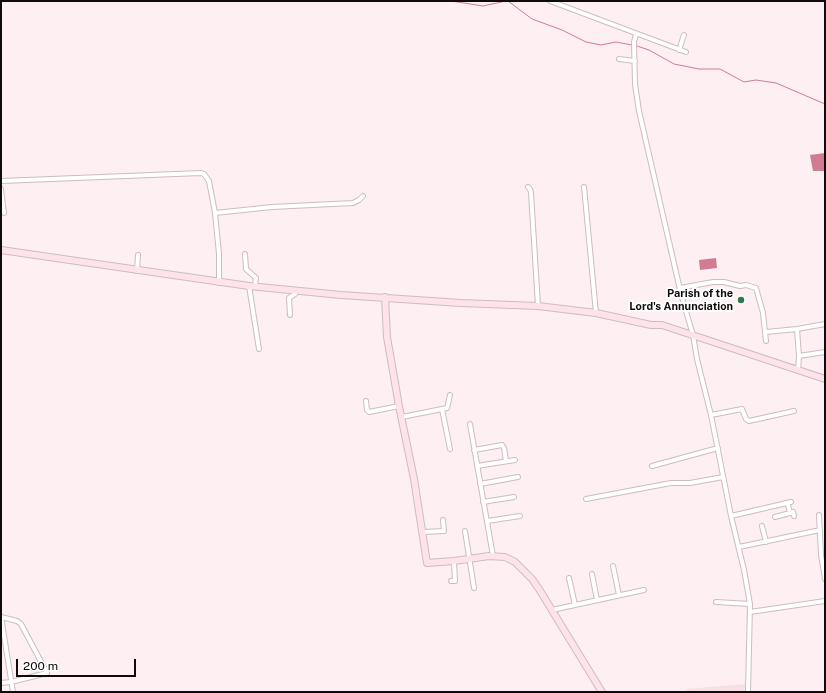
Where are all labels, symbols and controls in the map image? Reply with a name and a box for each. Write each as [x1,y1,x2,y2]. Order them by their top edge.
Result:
place label: Parish of the Lord's Annunciation [629,287,733,313]
marker: Parish of the Lord's Annunciation [736,295,746,305]
scale bar [18,651,138,677]
text: 200 m [23,659,58,673]

